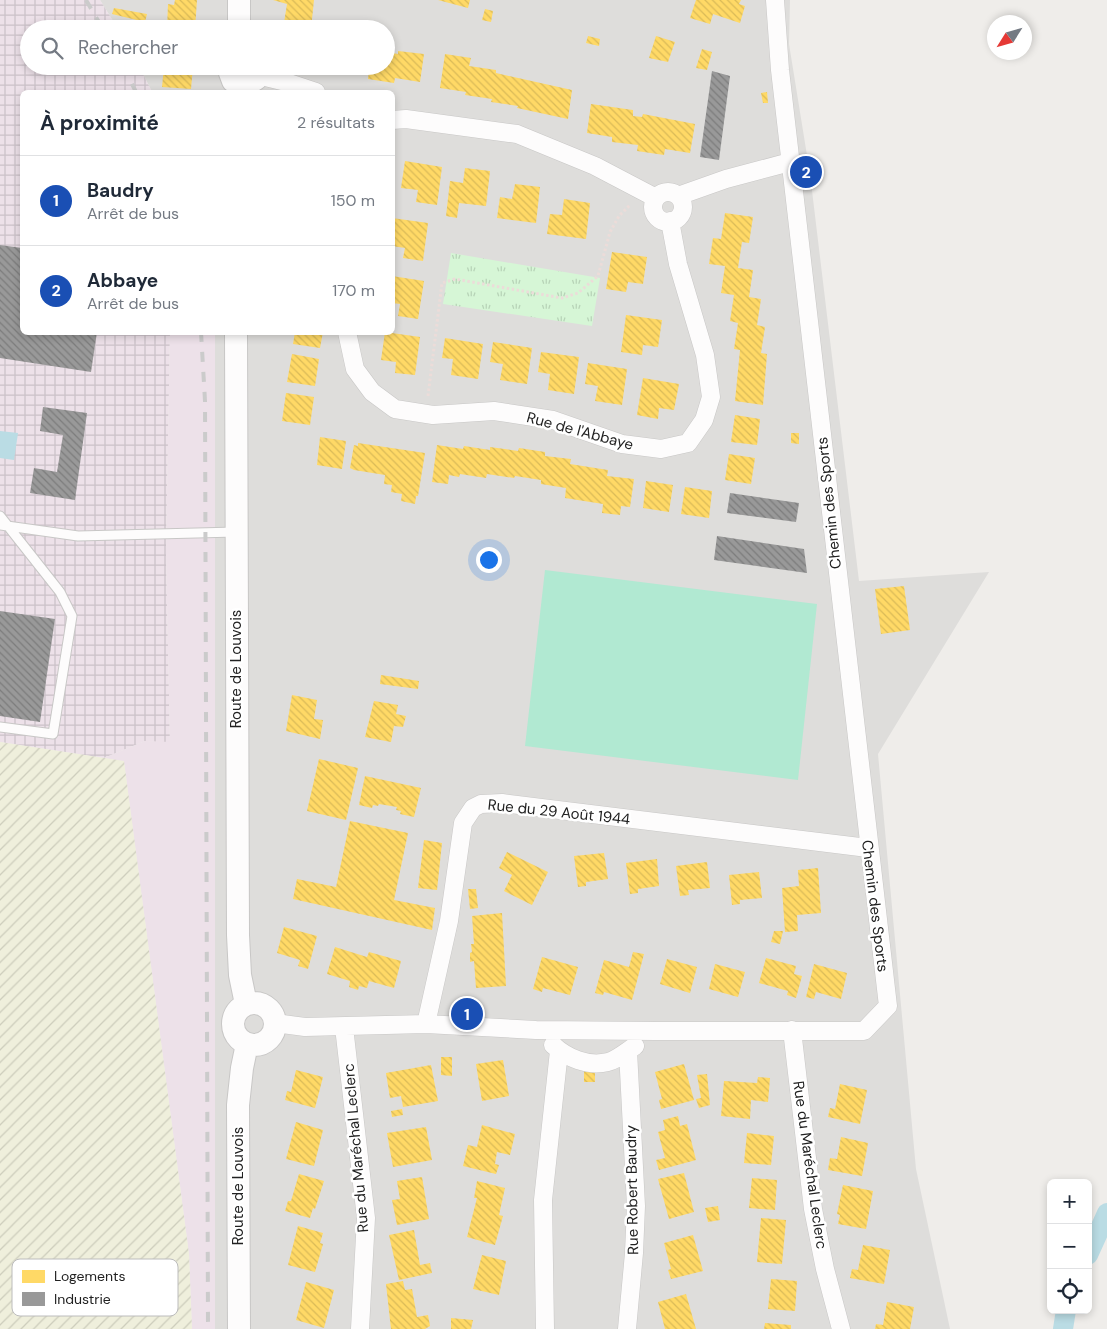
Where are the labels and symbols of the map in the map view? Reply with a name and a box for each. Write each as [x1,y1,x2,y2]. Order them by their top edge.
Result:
north arrow [987,15,1032,60]
pin: 2 [790,153,822,191]
street label: Rue de l'Abbaye [524,407,636,455]
street label: Chemin des Sports [812,436,846,570]
your location [476,547,502,573]
street label: Route de Louvois [226,610,246,728]
street label: Rue du 29 Août 1944 [487,795,631,829]
street label: Chemin des Sports [857,839,893,973]
pin: 1 [451,995,483,1033]
street label: Rue du Maréchal Leclerc [339,1063,373,1233]
street label: Rue du Maréchal Leclerc [788,1080,832,1250]
street label: Rue Robert Baudry [621,1124,643,1255]
street label: Route de Louvois [228,1127,248,1245]
legend [12,1259,178,1316]
text: Logements [54,1267,126,1285]
text: Industrie [54,1290,111,1308]

